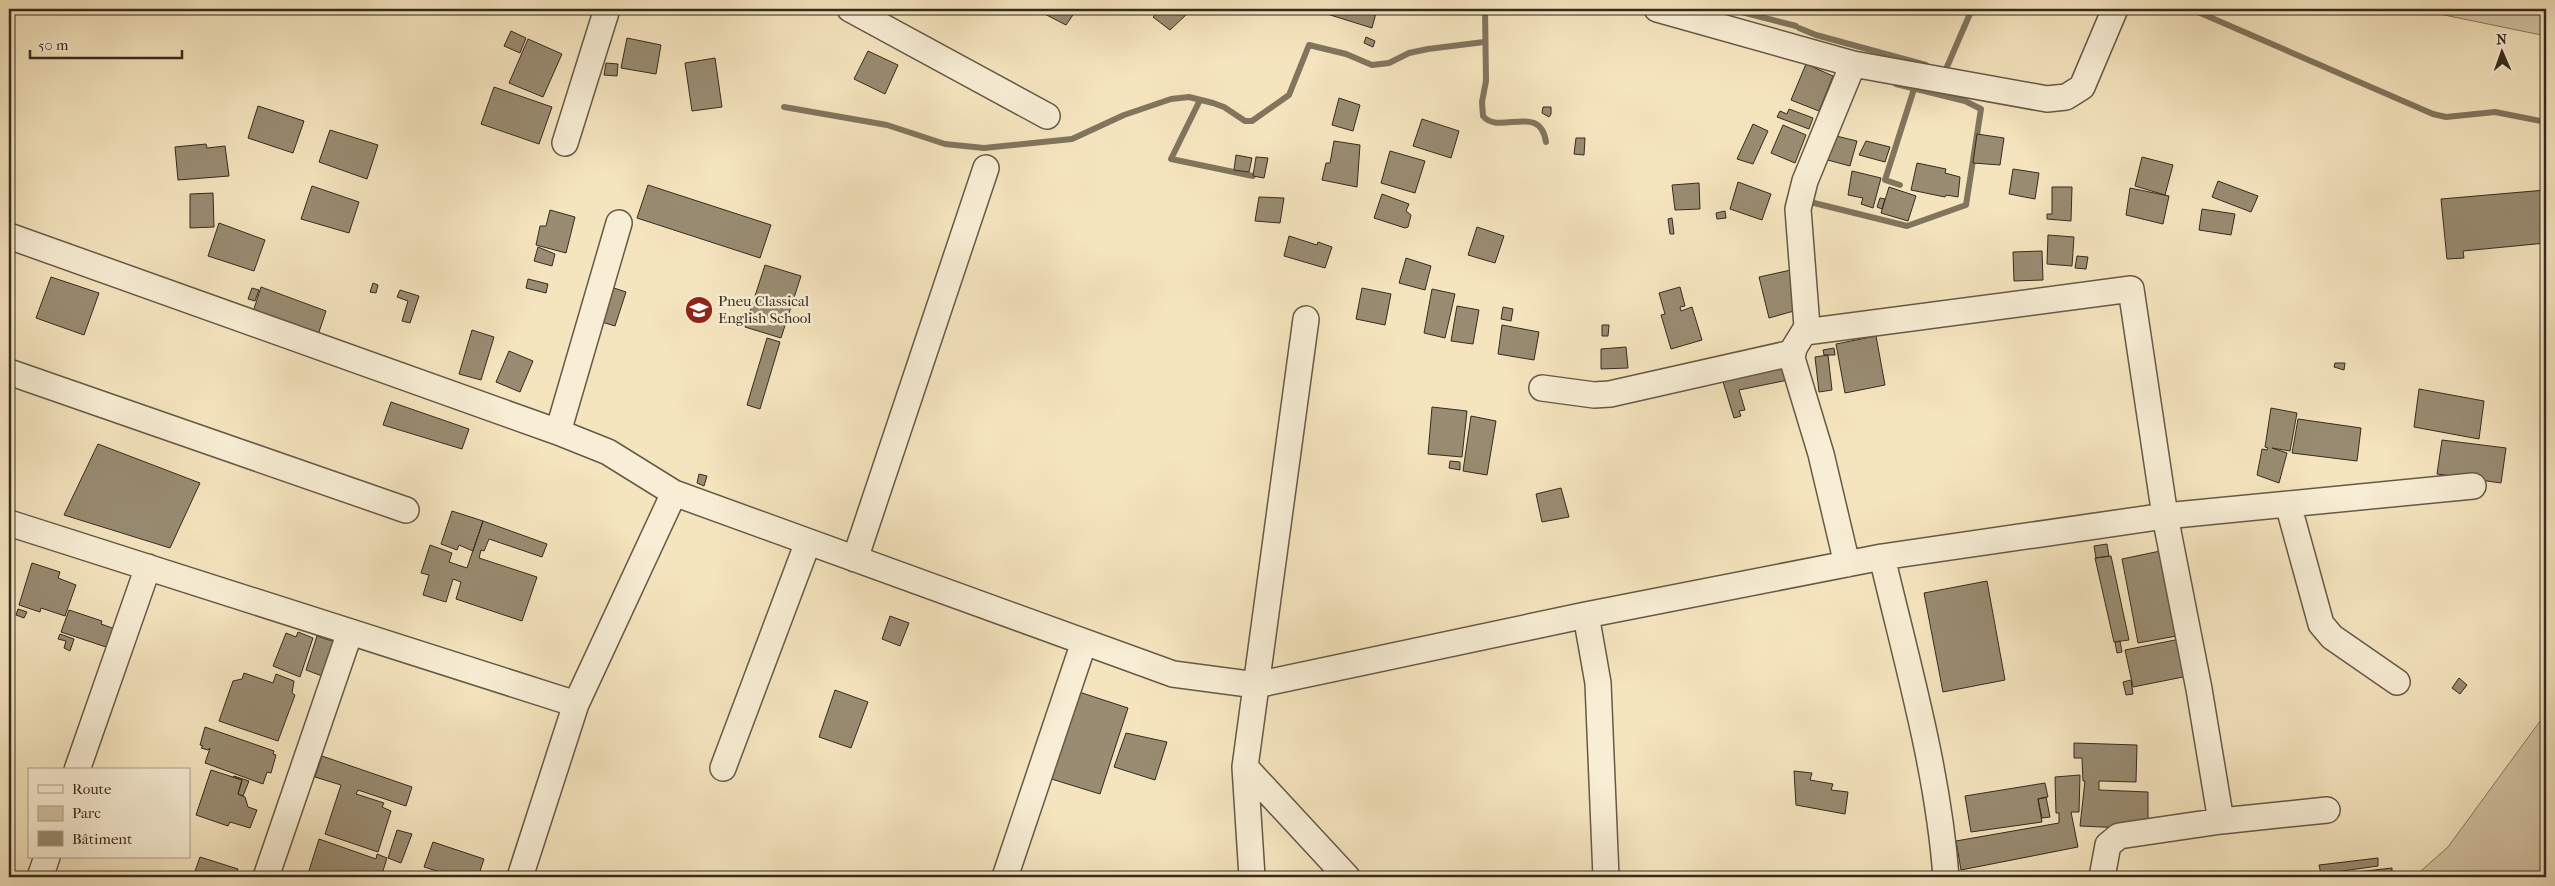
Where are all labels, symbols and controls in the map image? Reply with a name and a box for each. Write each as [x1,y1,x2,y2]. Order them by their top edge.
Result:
scale bar [30,28,182,60]
north arrow [2478,28,2528,78]
text: N [2496,31,2508,48]
text: 50 m [38,36,69,54]
place label: Pneu Classical English School [718,292,811,327]
school or university icon: Pneu Classical English School [684,295,714,325]
legend [28,768,190,858]
text: Route [72,780,112,798]
text: Parc [72,804,101,822]
text: Bâtiment [72,830,133,848]

